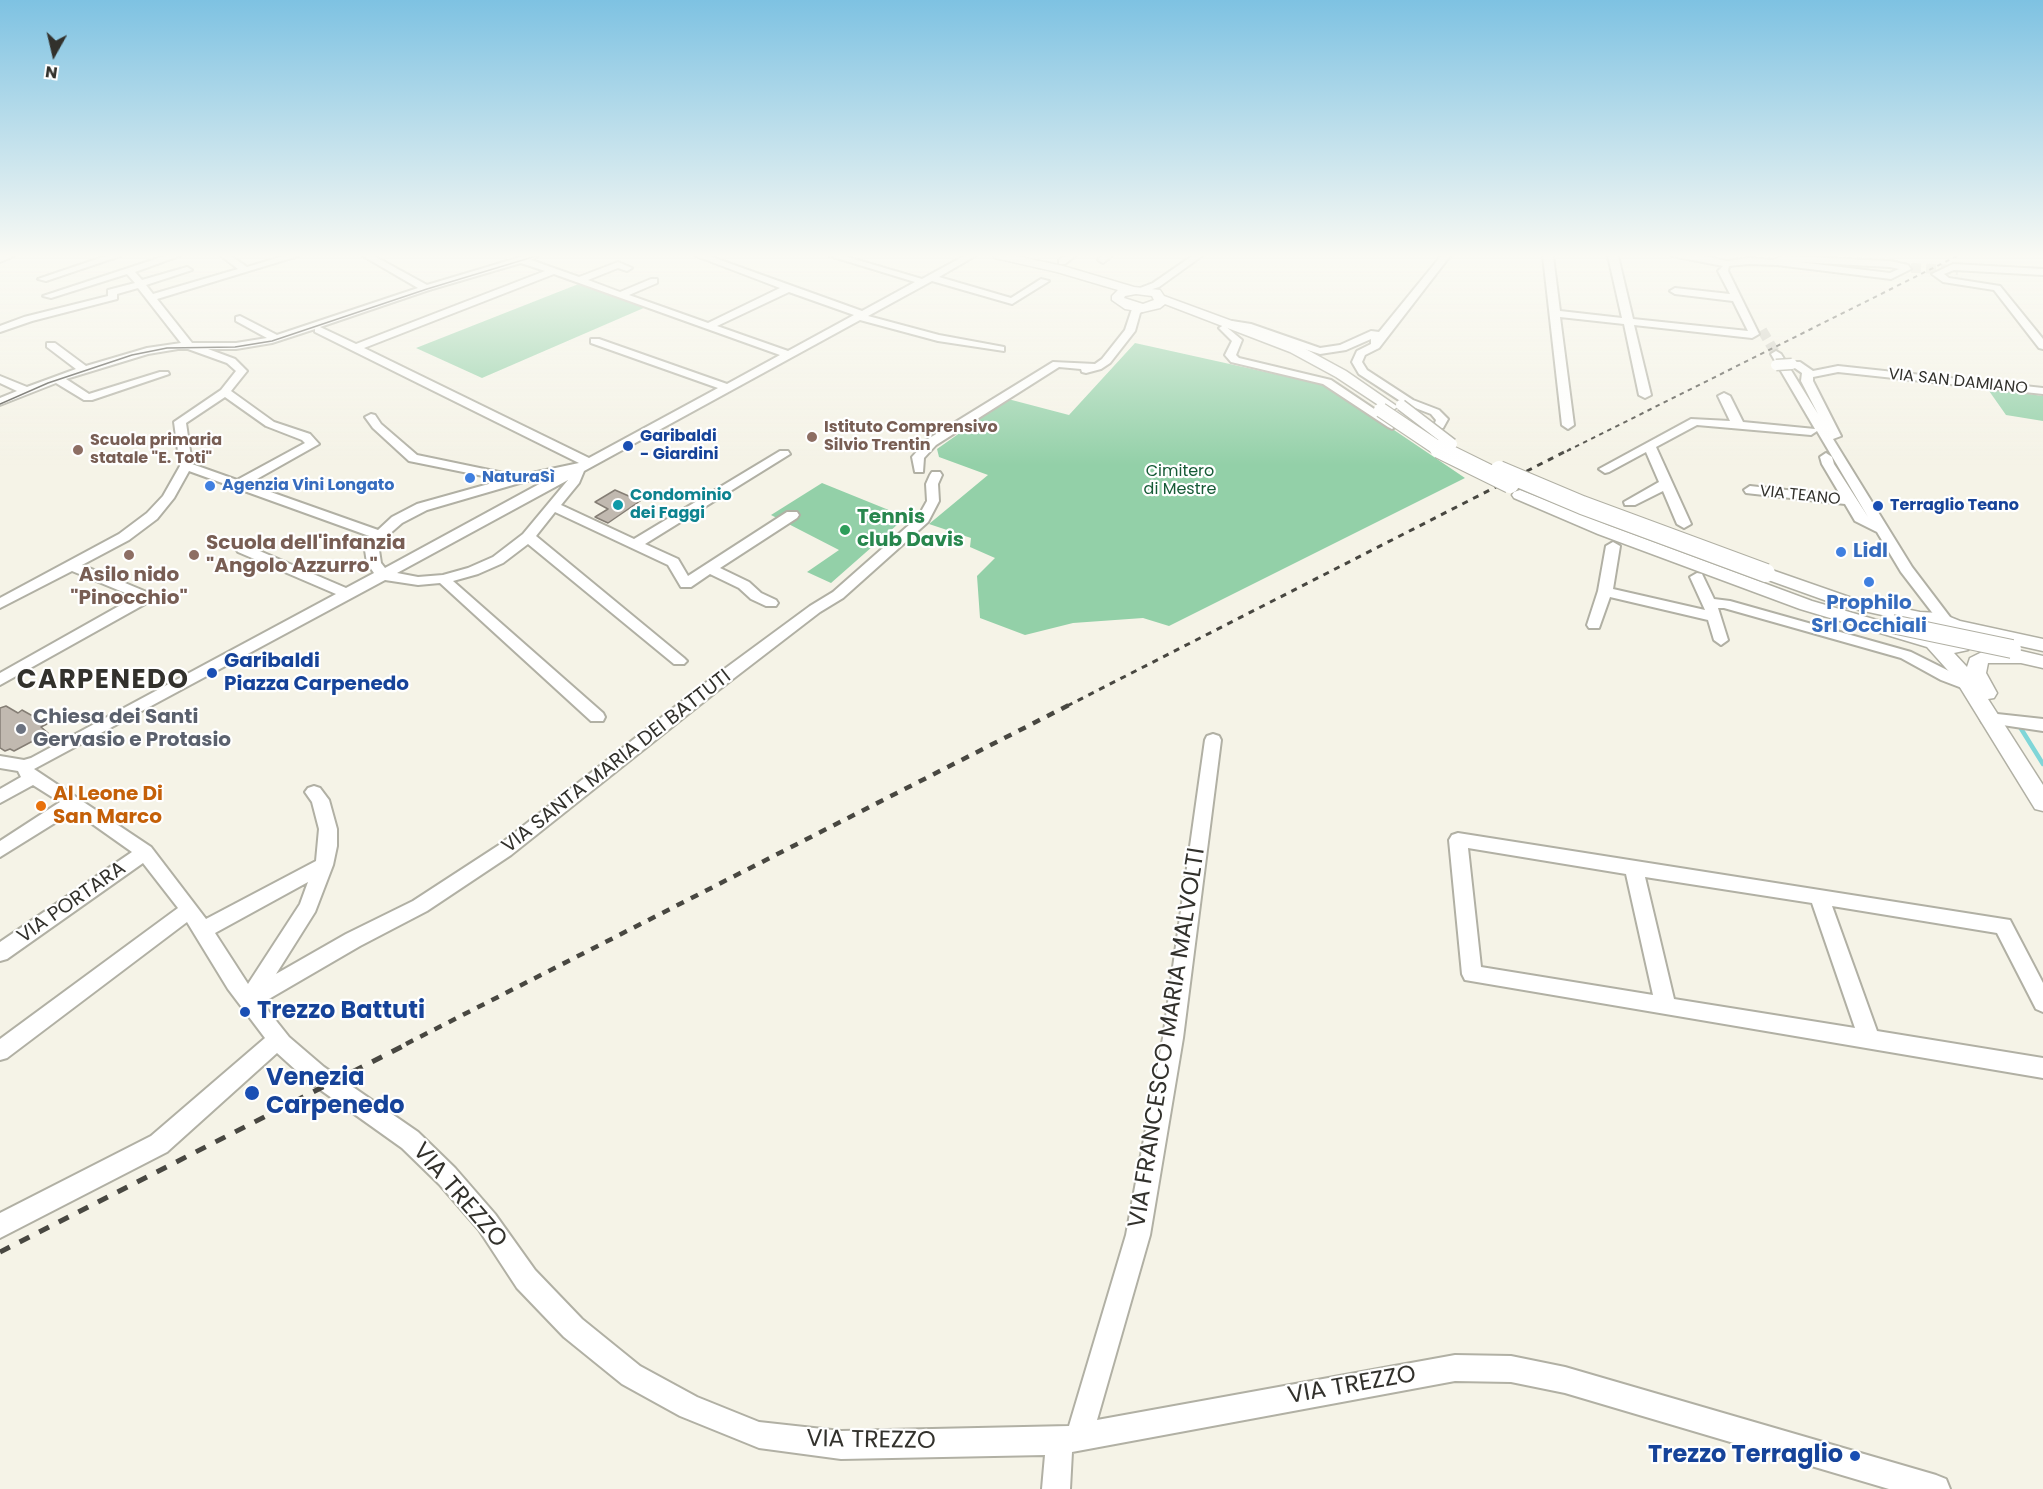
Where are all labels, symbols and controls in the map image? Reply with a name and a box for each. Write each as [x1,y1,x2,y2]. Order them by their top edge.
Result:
north arrow [24,24,84,84]
text: N [44,60,59,85]
street label: VIA SAN DAMIANO [1887,365,2029,399]
place label: Istituto Comprensivo Silvio Trentin [824,418,998,456]
place label: Garibaldi - Giardini [640,427,718,465]
marker: Istituto Comprensivo Silvio Trentin [805,430,819,444]
place label: Scuola primaria statale "E. Toti" [90,431,222,469]
marker: Garibaldi - Giardini [621,439,635,453]
marker: Scuola primaria statale "E. Toti" [71,443,85,457]
park label: Cimitero di Mestre [1144,462,1216,500]
place label: NaturaSì [482,468,555,488]
marker: NaturaSì [463,471,477,485]
place label: Agenzia Vini Longato [222,476,395,496]
marker: Agenzia Vini Longato [203,479,217,493]
street label: VIA TEANO [1759,482,1841,510]
place label: Condominio dei Faggi [630,486,732,524]
place label: Terraglio Teano [1890,496,2019,516]
marker: Condominio dei Faggi [611,498,625,512]
marker: Terraglio Teano [1871,499,1885,513]
place label: Tennis club Davis [857,506,964,553]
marker: Tennis club Davis [838,523,852,537]
place label: Scuola dell'infanzia "Angolo Azzurro" [206,532,405,579]
place label: Lidl [1853,540,1888,564]
marker: Lidl [1834,545,1848,559]
marker: Asilo nido "Pinocchio" [122,548,136,562]
marker: Scuola dell'infanzia "Angolo Azzurro" [187,548,201,562]
place label: Asilo nido "Pinocchio" [70,564,188,611]
marker: Prophilo Srl Occhiali [1862,575,1876,589]
place label: Prophilo Srl Occhiali [1811,592,1927,639]
place label: Garibaldi Piazza Carpenedo [224,650,409,697]
district label: CARPENEDO [17,665,189,697]
street label: VIA SANTA MARIA DEI BATTUTI [498,665,736,859]
marker: Garibaldi Piazza Carpenedo [205,666,219,680]
place label: Chiesa dei Santi Gervasio e Protasio [33,706,231,753]
marker: Chiesa dei Santi Gervasio e Protasio [14,722,28,736]
place label: Al Leone Di San Marco [53,783,163,830]
marker: Al Leone Di San Marco [34,799,48,813]
street label: VIA FRANCESCO MARIA MALVOLTI [1124,846,1212,1230]
street label: VIA PORTARA [13,857,131,949]
place label: Trezzo Battuti [257,998,425,1026]
marker: Trezzo Battuti [238,1005,252,1019]
place label: Venezia Carpenedo [266,1065,404,1121]
marker: Venezia Carpenedo [243,1084,261,1102]
street label: VIA TREZZO [406,1138,512,1254]
street label: VIA TREZZO [1286,1361,1418,1411]
street label: VIA TREZZO [806,1425,936,1457]
place label: Trezzo Terraglio [1648,1442,1843,1470]
marker: Trezzo Terraglio [1848,1449,1862,1463]

